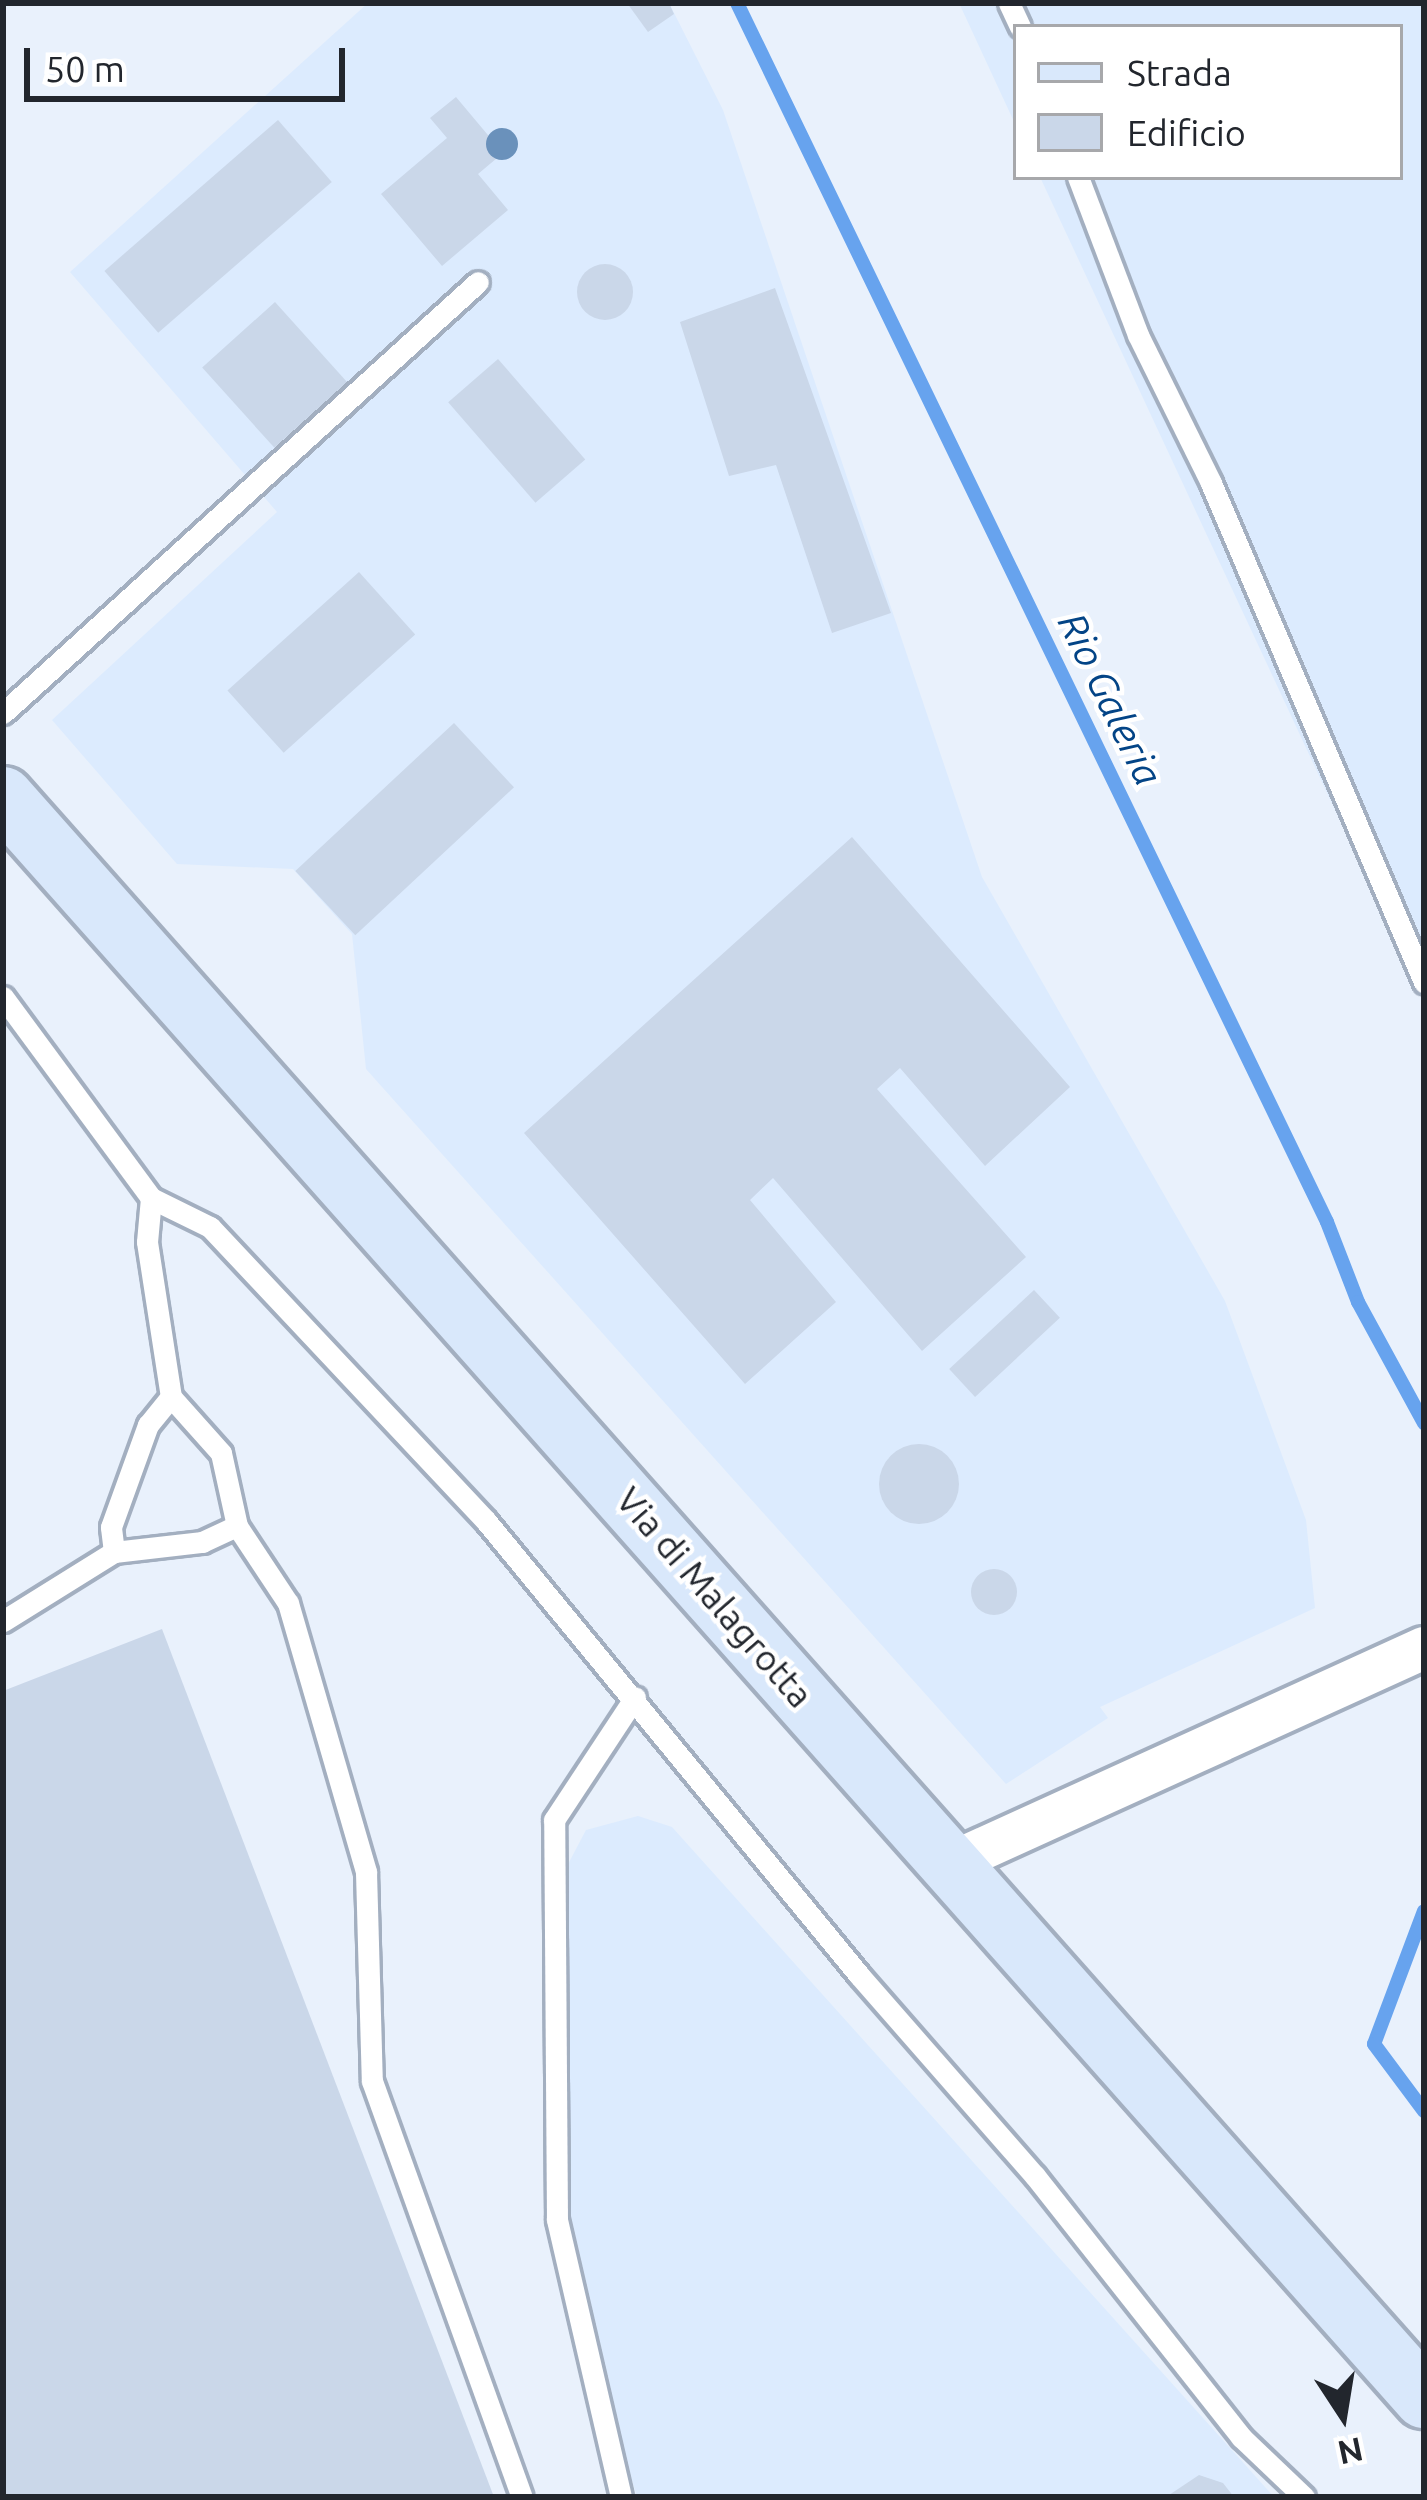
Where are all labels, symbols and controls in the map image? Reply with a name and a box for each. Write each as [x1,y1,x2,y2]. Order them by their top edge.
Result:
scale bar [30,24,351,98]
legend [1013,24,1403,180]
text: 50 m [45,48,125,89]
text: Strada [1127,52,1232,93]
text: Edificio [1127,112,1246,153]
water label: Rio Galeria [1048,605,1172,793]
street label: Via di Malagrotta [608,1478,822,1716]
north arrow [1283,2356,1403,2476]
text: N [1335,2431,1366,2472]

